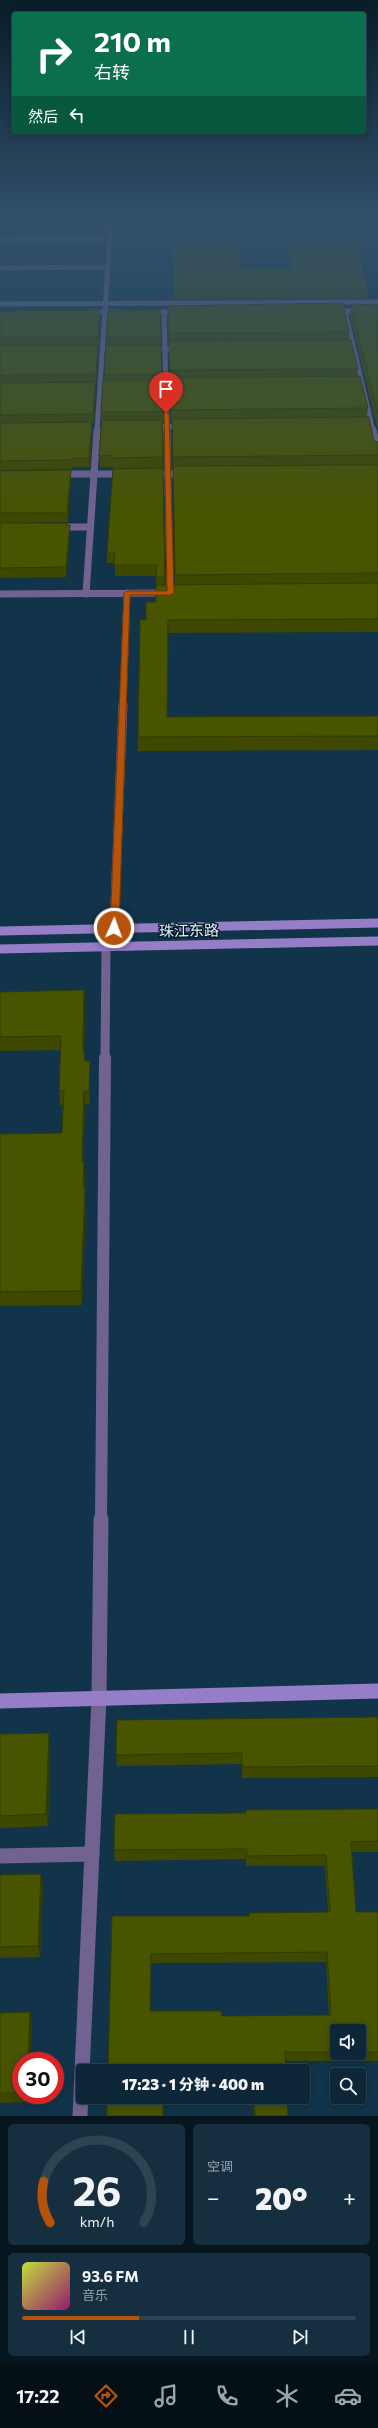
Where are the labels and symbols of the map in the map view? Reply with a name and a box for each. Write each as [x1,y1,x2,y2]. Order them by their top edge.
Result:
pin [149,372,183,413]
position arrow [93,907,135,949]
street label: 珠江东路 [159,920,219,940]
speed limit sign: 30 [12,2052,64,2104]

